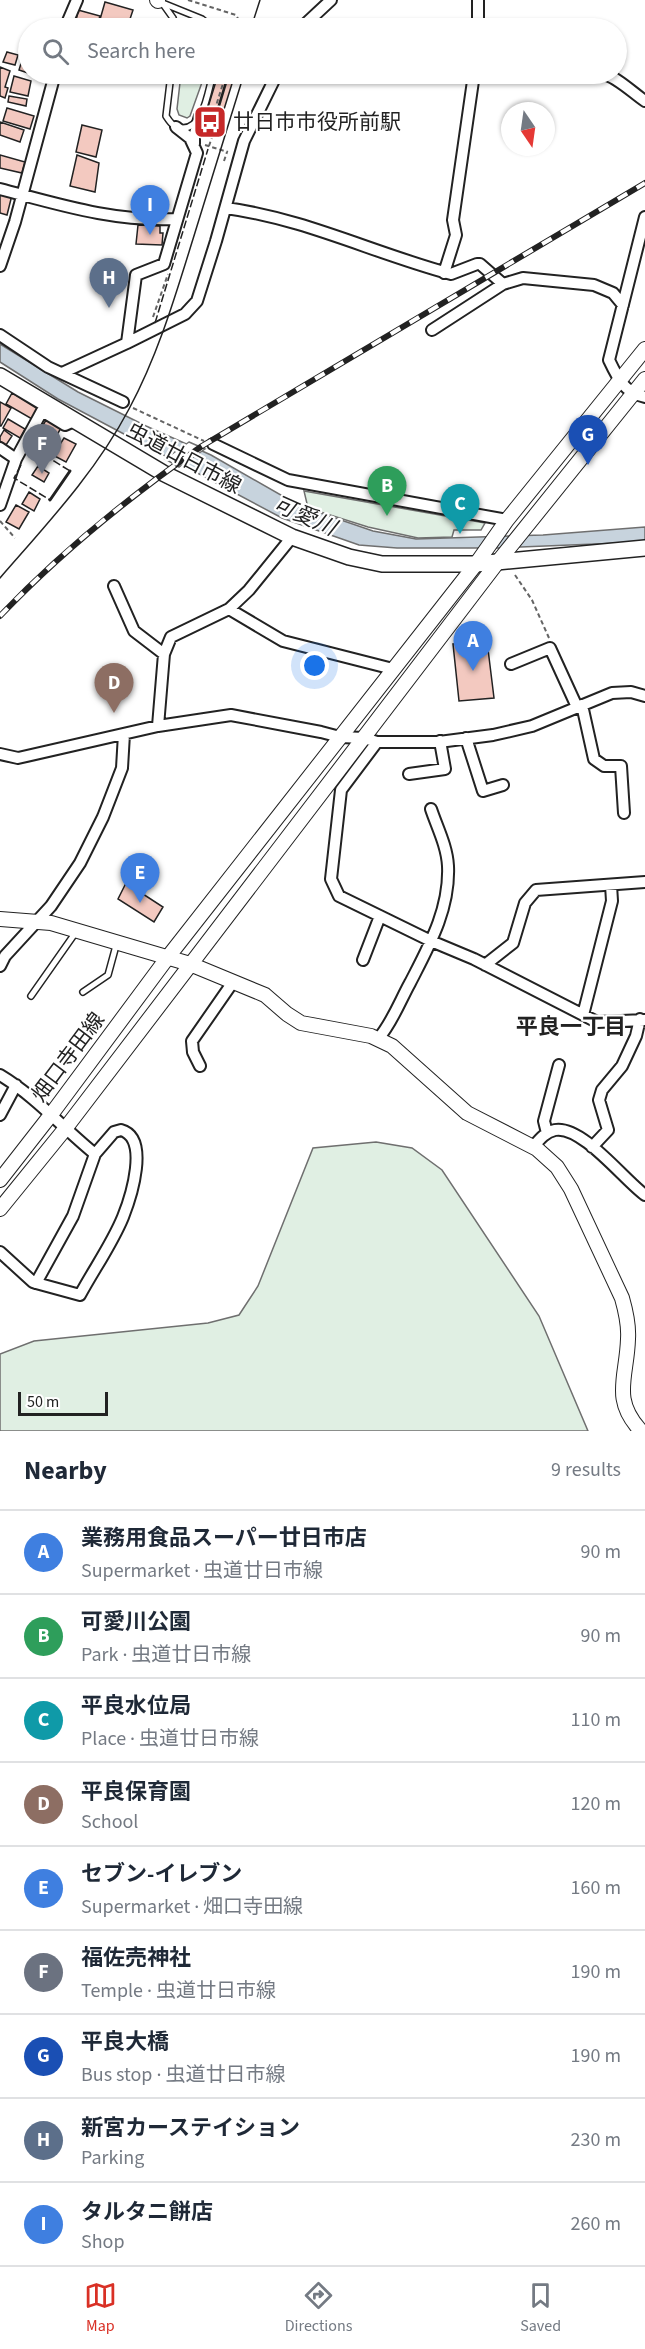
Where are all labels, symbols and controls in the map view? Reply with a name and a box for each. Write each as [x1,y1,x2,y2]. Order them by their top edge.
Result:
search box [18,18,627,84]
icon: search [39,35,72,68]
text: Search here [87,35,195,67]
north arrow [501,102,555,156]
bus stop icon: 廿日市市役所前駅 [192,104,228,140]
place label: 廿日市市役所前駅 [233,107,401,137]
pin: I [130,186,170,235]
pin: H [90,258,128,308]
street label: 虫道廿日市線 [121,415,247,501]
pin: G [568,416,608,465]
pin: F [22,424,62,474]
pin: B [368,466,406,516]
pin: C [440,484,480,534]
water label: 可愛川 [268,488,343,545]
pin: A [454,622,492,671]
your location [300,651,329,680]
pin: D [94,664,134,713]
pin: E [120,854,160,903]
street label: 畑口寺田線 [24,1006,112,1108]
district label: 平良一丁目 [516,1011,626,1043]
scale bar [18,1389,108,1416]
text: 50 m [27,1391,59,1413]
text: Nearby [24,1452,107,1489]
text: 9 results [551,1456,621,1484]
text: 業務用食品スーパー廿日市店 [81,1522,367,1554]
text: A [38,1538,49,1566]
text: 90 m [581,1538,621,1566]
text: Supermarket · 虫道廿日市線 [81,1557,323,1585]
text: 可愛川公園 [81,1606,191,1638]
text: B [37,1622,50,1650]
text: 90 m [581,1622,621,1650]
text: Park · 虫道廿日市線 [81,1641,251,1669]
text: 平良水位局 [81,1690,191,1722]
text: C [38,1706,49,1734]
text: 110 m [571,1706,621,1734]
text: Place · 虫道廿日市線 [81,1725,259,1753]
text: 平良保育園 [81,1776,191,1808]
text: D [37,1790,50,1818]
text: 120 m [571,1790,621,1818]
text: School [81,1808,138,1836]
text: セブン-イレブン [81,1858,242,1890]
text: E [38,1874,49,1902]
text: 160 m [571,1874,621,1902]
text: Supermarket · 畑口寺田線 [81,1893,303,1921]
text: 福佐売神社 [81,1942,191,1974]
text: F [38,1958,49,1986]
text: 190 m [571,1958,621,1986]
text: Temple · 虫道廿日市線 [81,1977,276,2005]
text: 平良大橋 [81,2026,169,2058]
text: G [37,2042,50,2070]
text: 190 m [571,2042,621,2070]
text: Bus stop · 虫道廿日市線 [81,2061,285,2089]
text: 新宮カーステイション [81,2112,300,2144]
text: H [37,2126,50,2154]
text: 230 m [571,2126,621,2154]
text: Parking [81,2144,144,2172]
text: タルタニ餅店 [81,2196,213,2228]
text: I [40,2210,47,2238]
text: 260 m [571,2210,621,2238]
text: Shop [81,2228,125,2256]
tab: Map [84,2279,117,2337]
tab: Directions [285,2279,352,2337]
tab: Saved [520,2279,561,2337]

